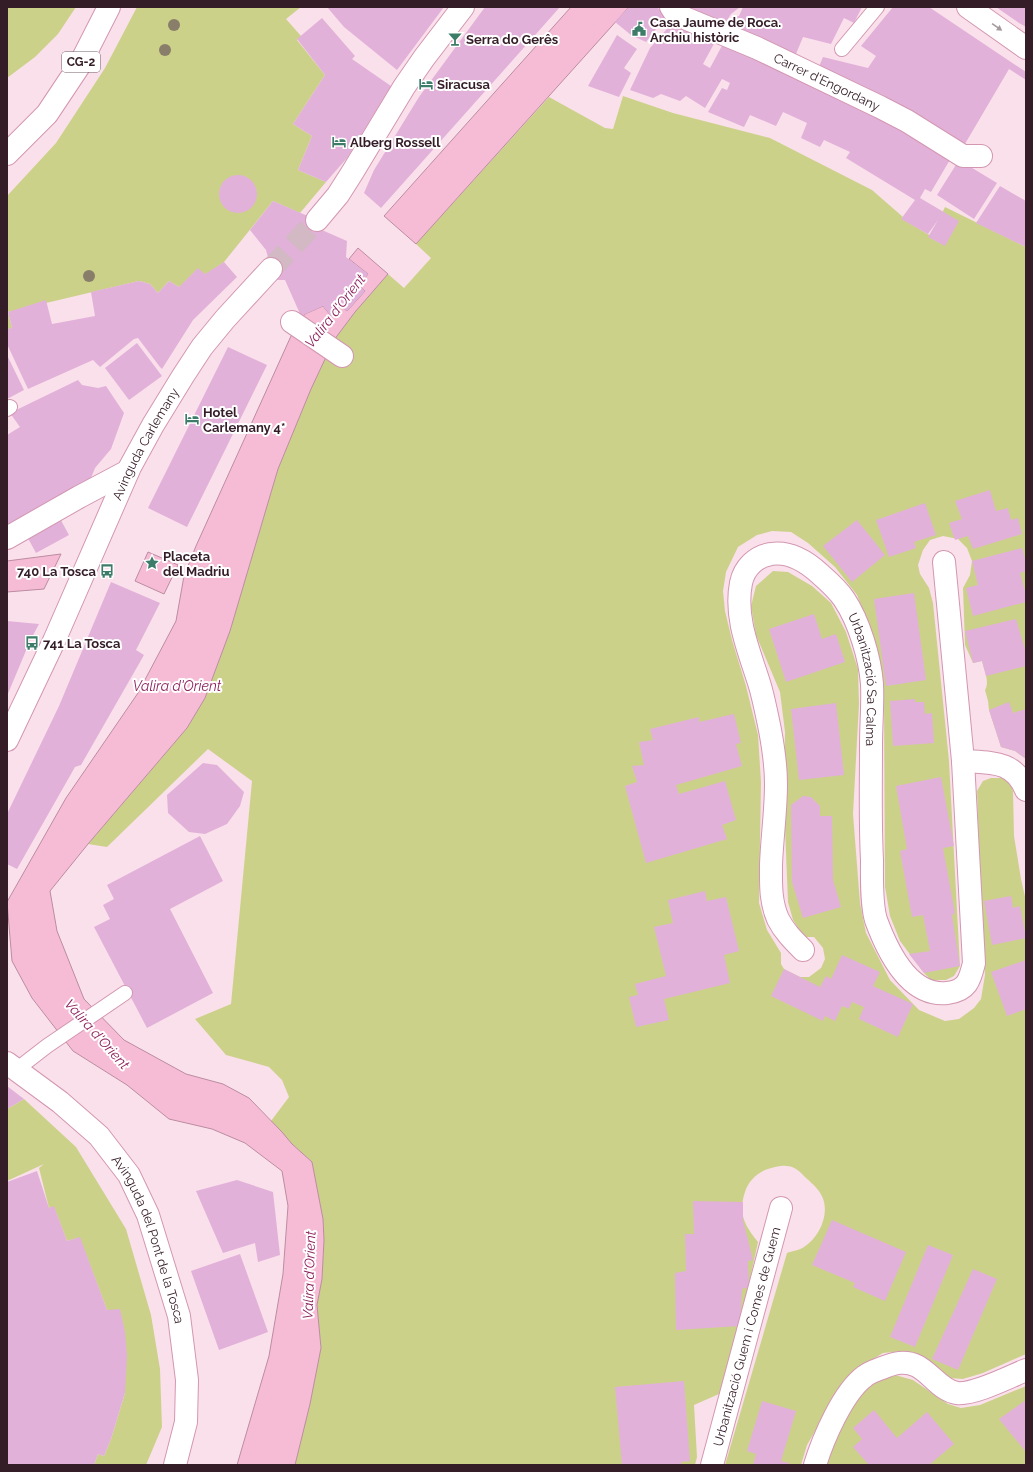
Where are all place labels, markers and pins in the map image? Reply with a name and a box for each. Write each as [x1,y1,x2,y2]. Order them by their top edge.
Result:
place label: Casa Jaume de Roca. Archiu històric [650,15,781,45]
public building icon: Casa Jaume de Roca. Archiu històric [631,21,647,37]
bar icon: Serra do Gerês [447,31,463,47]
place label: Serra do Gerês [466,32,559,47]
hotel icon: Siracusa [418,76,434,92]
place label: Siracusa [437,77,491,92]
hotel icon: Alberg Rossell [331,134,347,150]
place label: Alberg Rossell [350,135,441,150]
place label: Hotel Carlemany 4* [203,405,285,435]
hotel icon: Hotel Carlemany 4* [184,411,200,427]
place label: Placeta del Madriu [163,549,229,579]
place icon: Placeta del Madriu [144,555,160,571]
bus stop icon: 740 La Tosca [99,563,115,579]
place label: 740 La Tosca [17,564,97,579]
bus stop icon: 741 La Tosca [24,635,40,651]
place label: 741 La Tosca [43,636,121,651]

